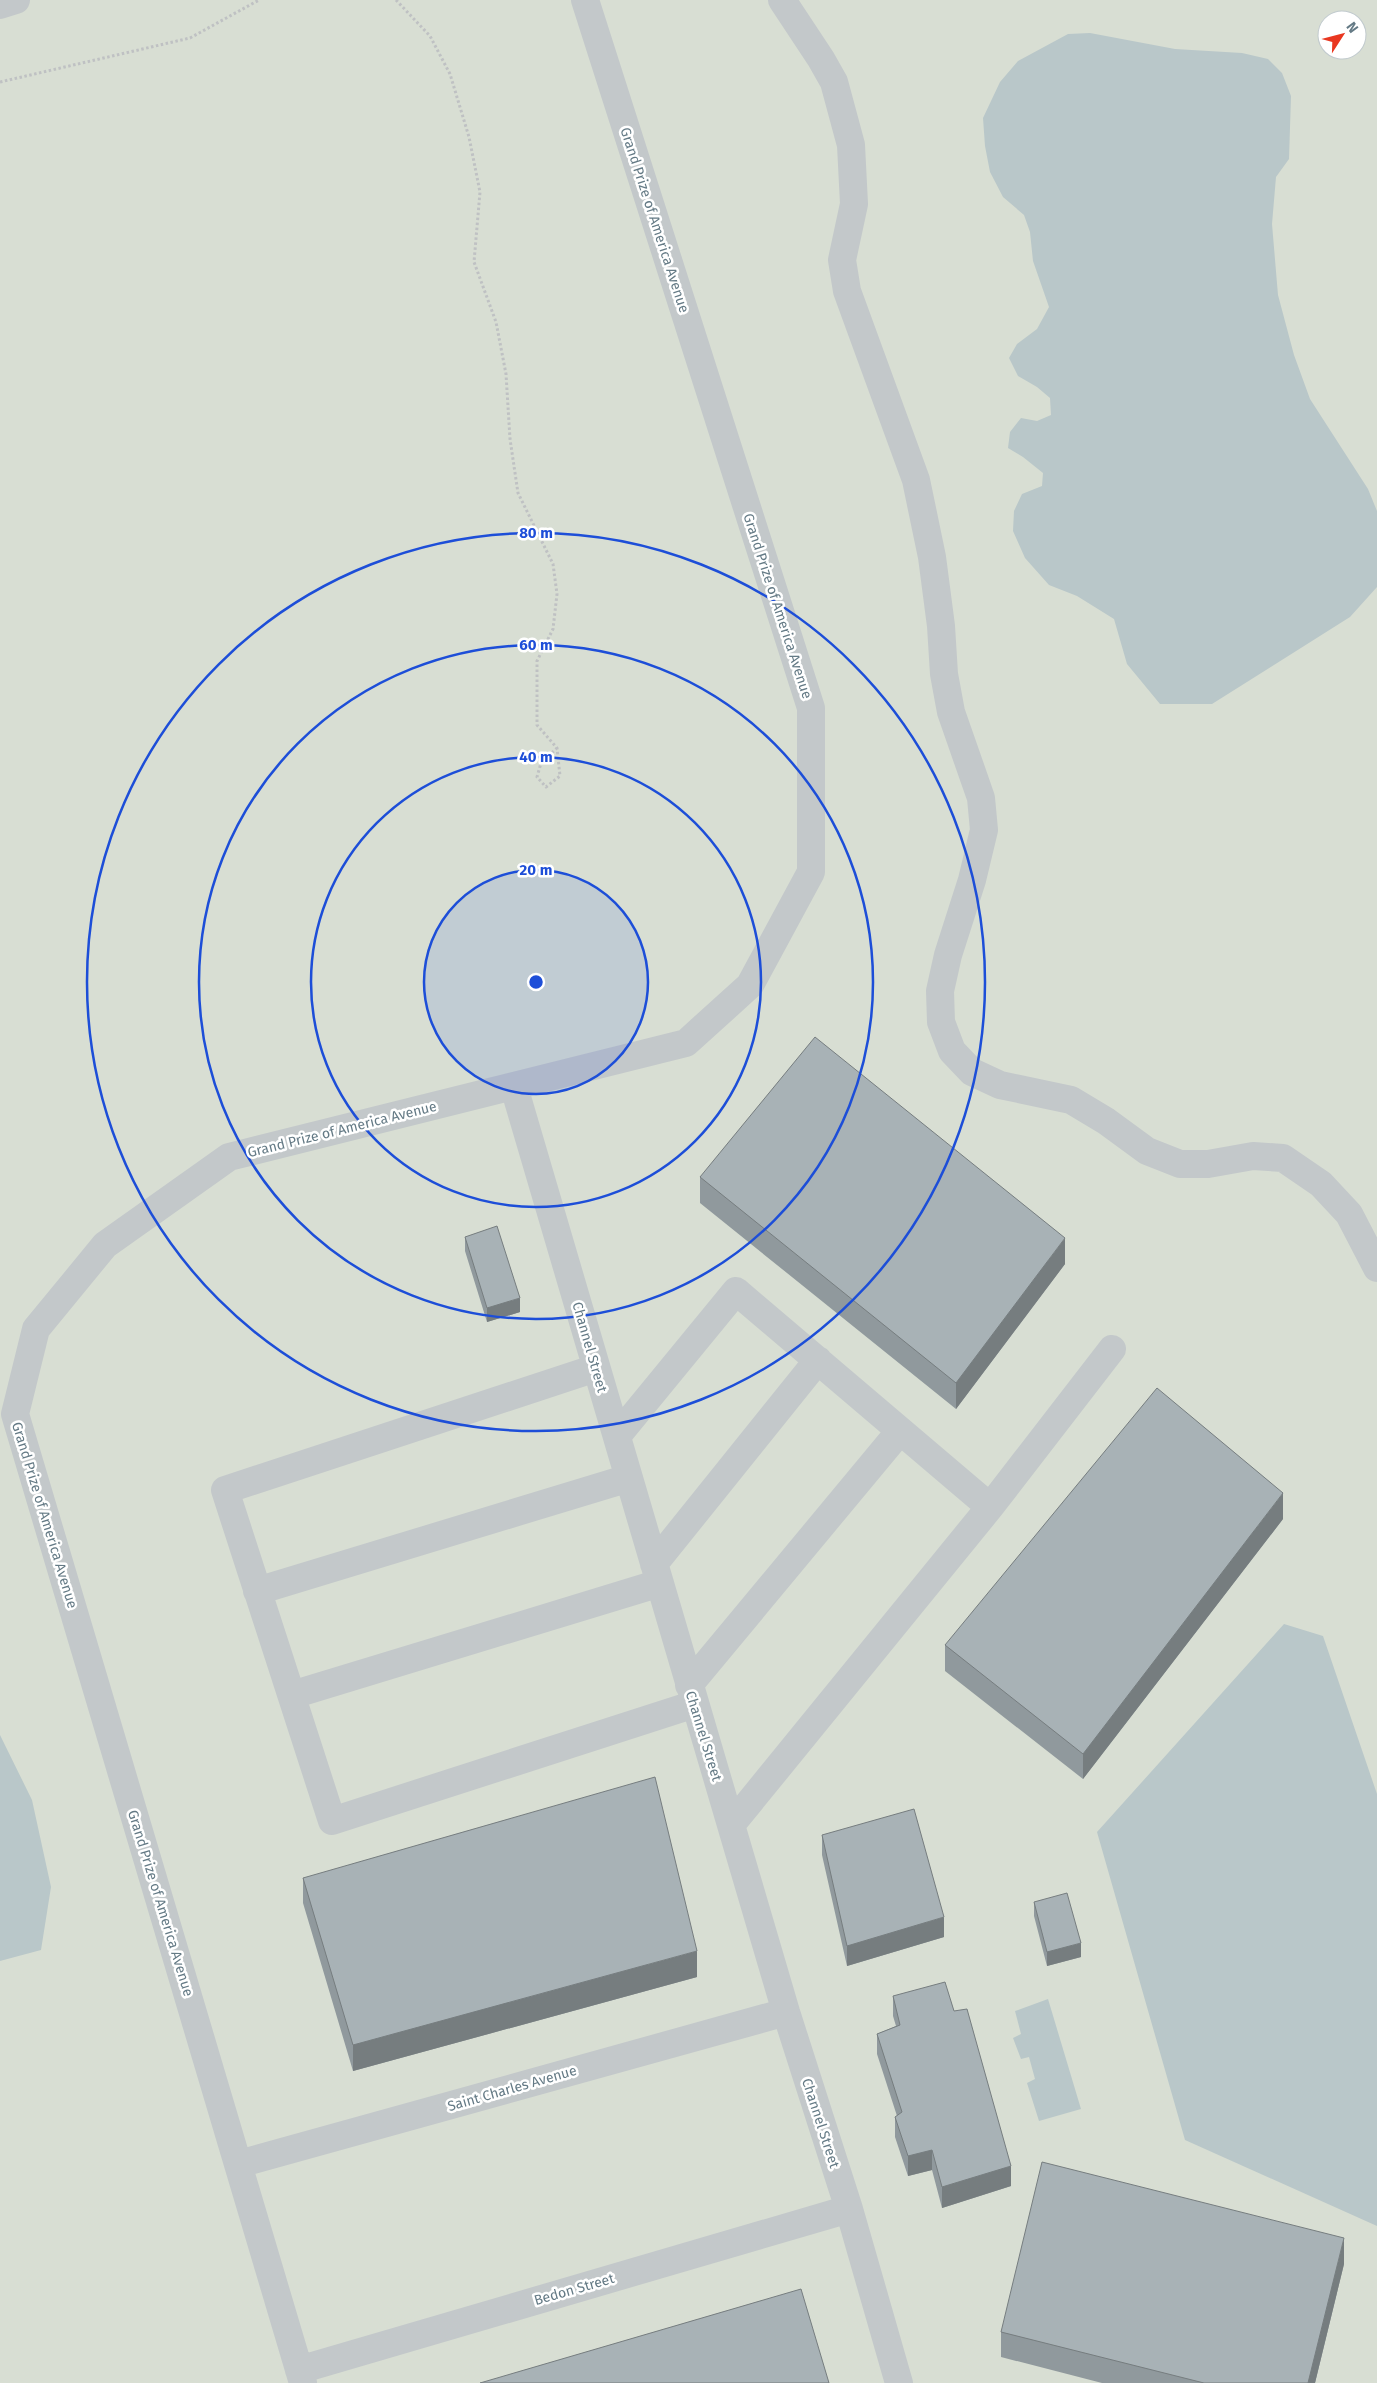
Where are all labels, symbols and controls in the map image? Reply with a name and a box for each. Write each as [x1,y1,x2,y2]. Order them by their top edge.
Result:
north arrow [1317,10,1367,60]
text: N [1343,19,1362,36]
street label: Grand Prize of America Avenue [616,125,693,315]
street label: Grand Prize of America Avenue [739,511,816,701]
text: 80 m [519,524,553,542]
text: 60 m [519,636,553,654]
text: 40 m [519,748,553,766]
text: 20 m [520,861,552,879]
centre of rings [527,973,545,991]
street label: Grand Prize of America Avenue [246,1098,438,1161]
street label: Channel Street [568,1300,611,1395]
street label: Grand Prize of America Avenue [8,1420,81,1610]
street label: Channel Street [682,1689,726,1784]
street label: Grand Prize of America Avenue [124,1808,197,1998]
street label: Saint Charles Avenue [446,2062,579,2115]
street label: Channel Street [798,2076,843,2171]
street label: Bedon Street [532,2270,617,2309]

